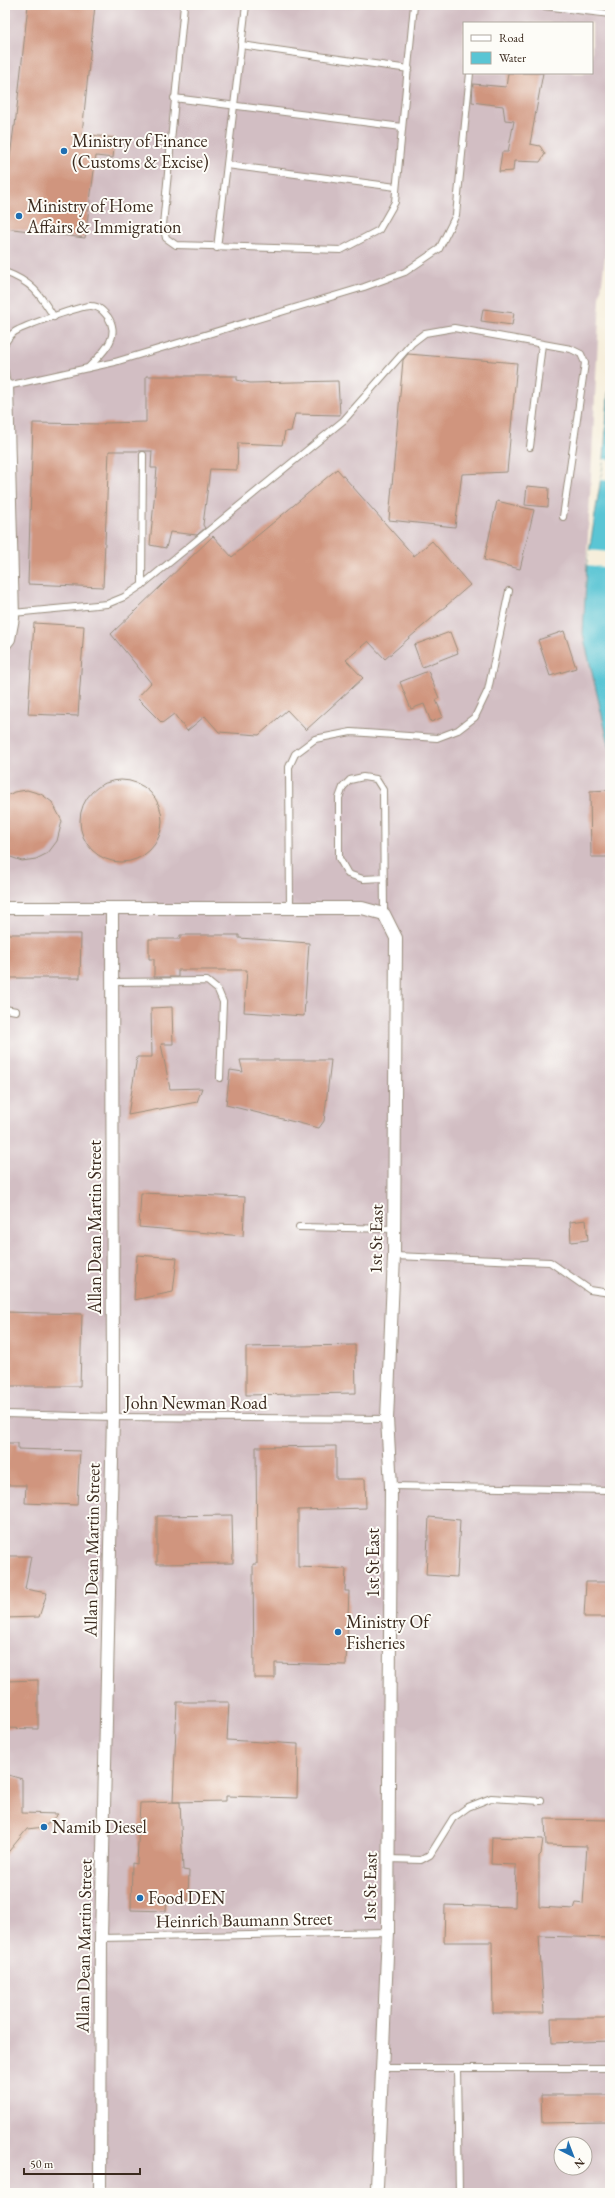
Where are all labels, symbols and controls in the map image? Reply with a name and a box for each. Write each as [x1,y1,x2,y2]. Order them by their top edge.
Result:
legend [463,22,593,74]
text: Road [499,30,525,46]
text: Water [499,50,526,66]
place label: Ministry of Finance (Customs & Excise) [72,129,209,173]
marker: Ministry of Finance (Customs & Excise) [59,146,69,156]
place label: Ministry of Home Affairs & Immigration [26,194,182,238]
marker: Ministry of Home Affairs & Immigration [14,211,24,221]
street label: Allan Dean Martin Street [83,1140,106,1315]
street label: 1st St East [363,1204,388,1274]
street label: John Newman Road [123,1391,268,1414]
street label: Allan Dean Martin Street [78,1462,105,1638]
street label: 1st St East [361,1528,384,1598]
place label: Ministry Of Fisheries [346,1610,431,1654]
marker: Ministry Of Fisheries [333,1627,343,1637]
place label: Namib Diesel [52,1815,147,1838]
marker: Namib Diesel [39,1822,49,1832]
street label: 1st St East [357,1852,382,1922]
street label: Allan Dean Martin Street [70,1858,97,2034]
place label: Food DEN [148,1886,226,1909]
marker: Food DEN [135,1893,145,1903]
street label: Heinrich Baumann Street [155,1906,333,1933]
north arrow [553,2136,593,2176]
scale bar [24,2150,140,2176]
text: N [572,2155,588,2172]
text: 50 m [30,2156,54,2172]

